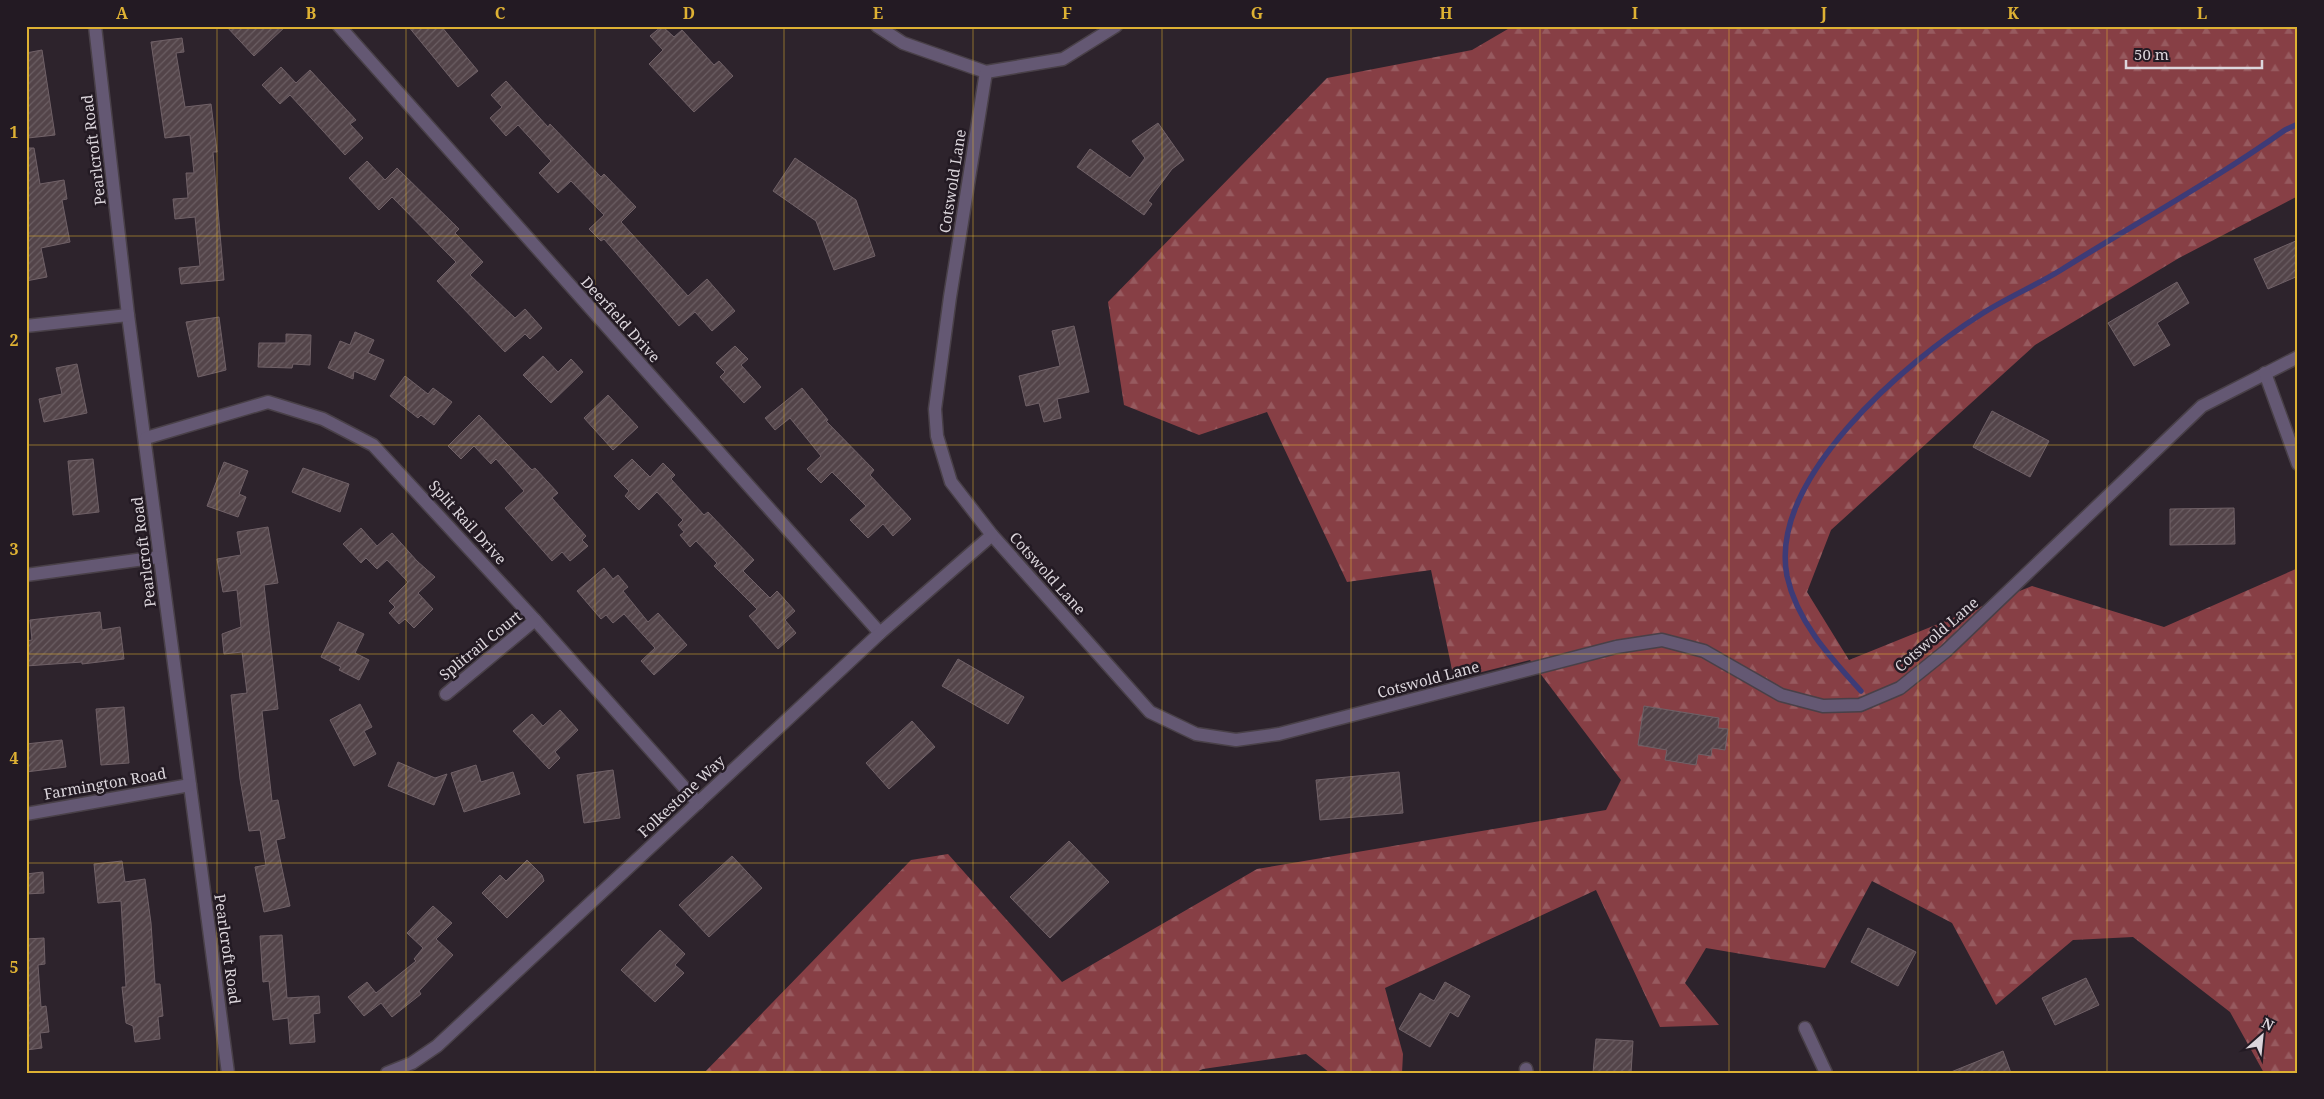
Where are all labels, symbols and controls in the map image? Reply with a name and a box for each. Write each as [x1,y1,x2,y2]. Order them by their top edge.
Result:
text: A [116,2,129,24]
text: B [306,2,317,24]
text: C [495,2,506,24]
text: D [683,2,695,24]
text: E [873,2,883,24]
text: F [1062,2,1072,24]
text: G [1251,2,1263,24]
text: H [1439,2,1453,24]
text: I [1632,2,1638,24]
text: J [1820,2,1828,24]
text: K [2007,2,2019,24]
text: L [2197,2,2207,24]
scale bar [2126,38,2263,70]
text: 50 m [2134,44,2169,64]
street label: Pearlcroft Road [76,94,110,206]
text: 1 [9,121,19,143]
street label: Cotswold Lane [934,128,970,234]
street label: Deerfield Drive [577,272,665,366]
text: 2 [9,329,19,351]
street label: Split Rail Drive [425,476,511,568]
street label: Pearlcroft Road [126,496,160,608]
street label: Cotswold Lane [1006,527,1090,619]
text: 3 [9,538,19,560]
street label: Cotswold Lane [1890,592,1982,676]
street label: Splitrail Court [435,606,525,684]
street label: Cotswold Lane [1375,656,1481,702]
text: 4 [9,747,19,769]
street label: Folkestone Way [633,750,729,841]
street label: Farmington Road [42,762,168,804]
street label: Pearlcroft Road [210,893,246,1005]
text: 5 [9,956,19,978]
north arrow [2236,1012,2286,1062]
text: N [2259,1013,2277,1035]

